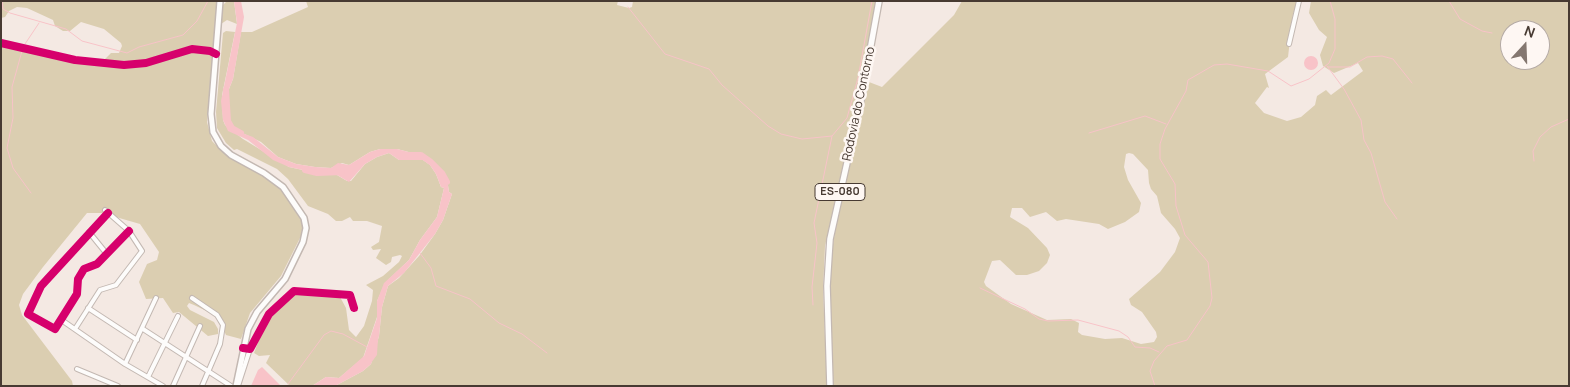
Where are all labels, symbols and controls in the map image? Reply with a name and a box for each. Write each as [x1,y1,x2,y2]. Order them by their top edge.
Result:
north arrow [1500,20,1550,70]
text: N [1522,21,1538,42]
street label: Rodovia do Contorno [840,46,878,162]
road number: ES-080 [815,183,865,200]

